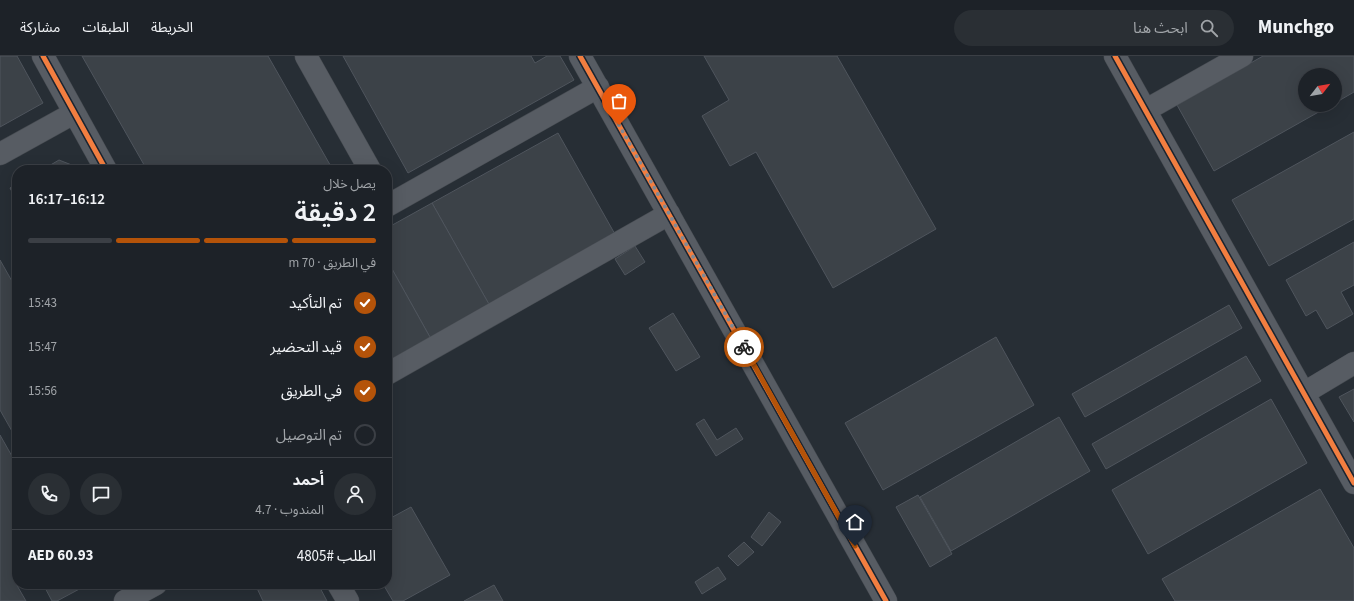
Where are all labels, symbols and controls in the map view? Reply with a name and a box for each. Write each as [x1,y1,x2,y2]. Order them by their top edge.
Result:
search box [954,10,1234,46]
text: Munchgo [1258,14,1334,41]
icon: search [1198,17,1220,39]
text: مشاركة [20,18,60,38]
text: الطبقات [82,18,129,38]
text: الخريطة [151,18,193,38]
text: ابحث هنا [1133,18,1188,39]
north arrow [1298,68,1342,112]
map controls [1298,68,1342,112]
pin [602,84,636,125]
icon: bag [608,90,630,112]
text: يصل خلال [323,175,376,193]
text: 16:12–16:17 [28,189,105,210]
text: 2 دقيقة [294,194,376,231]
text: في الطريق · 70 m [288,254,376,272]
icon: check [354,292,376,314]
text: تم التأكيد [289,293,342,314]
text: 15:43 [28,294,57,312]
courier [724,327,764,367]
icon: check [354,336,376,358]
icon: bike [733,336,755,358]
text: قيد التحضير [270,337,342,358]
text: 15:47 [28,338,57,356]
icon: check [354,380,376,402]
text: في الطريق [281,381,342,402]
text: 15:56 [28,382,57,400]
text: تم التوصيل [276,425,342,446]
text: أحمد [293,470,324,491]
button: phone [28,473,70,515]
button: chat [80,473,122,515]
button: person [334,473,376,515]
text: المندوب · 4.7 [255,501,324,519]
pin [838,505,872,546]
icon: home [844,511,866,533]
text: AED 60.93 [28,545,94,566]
text: الطلب #4805 [297,546,376,567]

